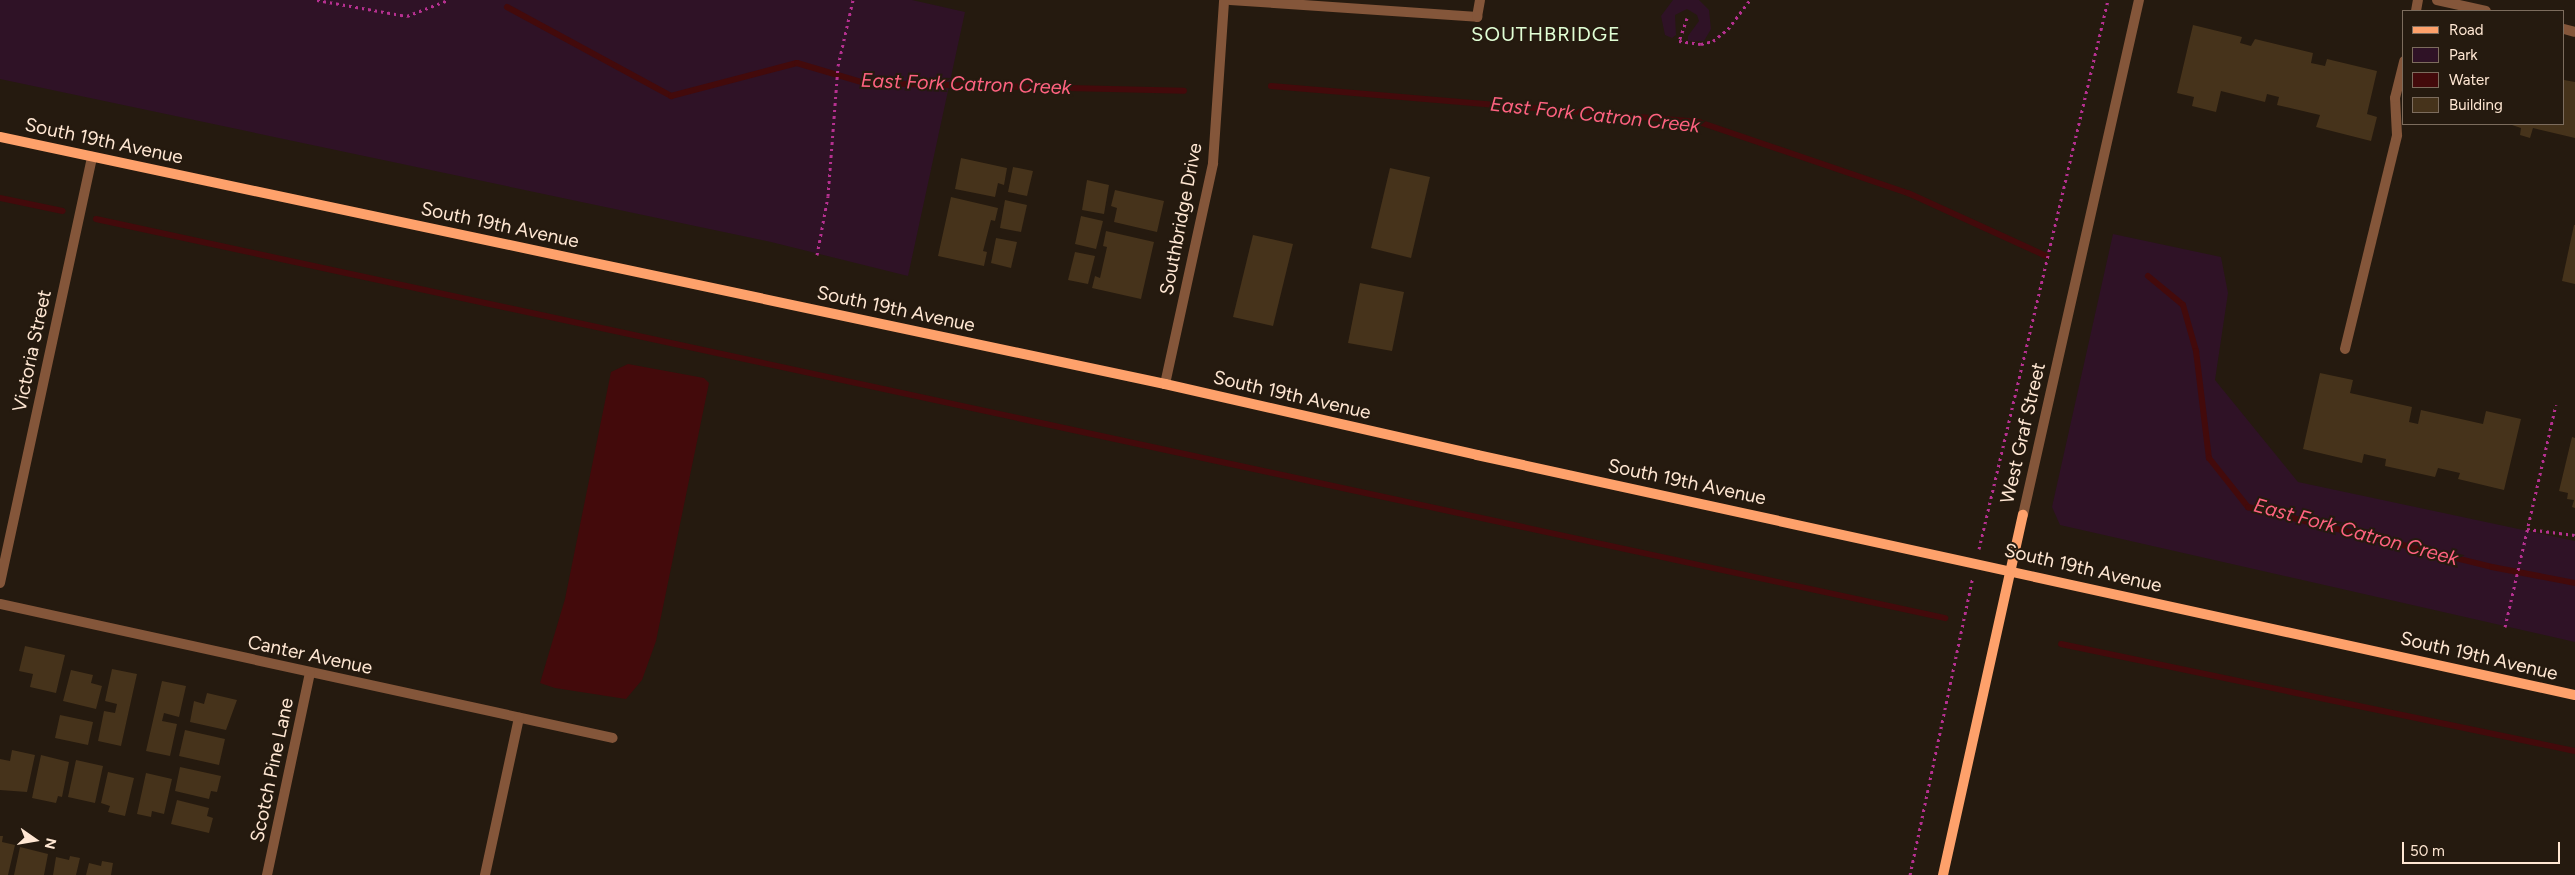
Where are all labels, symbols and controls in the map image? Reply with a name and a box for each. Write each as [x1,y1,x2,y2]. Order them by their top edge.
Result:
legend [2402,10,2565,125]
text: Road [2449,21,2484,39]
district label: SOUTHBRIDGE [1470,22,1622,46]
text: Park [2449,46,2478,64]
water label: East Fork Catron Creek [860,68,1072,100]
text: Water [2449,71,2489,89]
water label: East Fork Catron Creek [1489,92,1701,138]
text: Building [2449,96,2503,114]
street label: South 19th Avenue [23,113,185,169]
street label: Southbridge Drive [1155,141,1207,297]
street label: South 19th Avenue [419,197,581,253]
street label: South 19th Avenue [815,281,977,337]
street label: Victoria Street [8,288,56,414]
street label: West Graf Street [1996,360,2050,506]
street label: South 19th Avenue [1211,366,1373,424]
street label: South 19th Avenue [1606,454,1768,510]
water label: East Fork Catron Creek [2251,493,2461,571]
street label: South 19th Avenue [2002,539,2164,597]
street label: South 19th Avenue [2398,627,2560,685]
street label: Canter Avenue [246,631,374,679]
street label: Scotch Pine Lane [246,696,298,844]
north arrow [10,815,60,865]
scale bar [2405,832,2562,864]
text: N [41,836,60,851]
text: 50 m [2410,842,2445,860]

